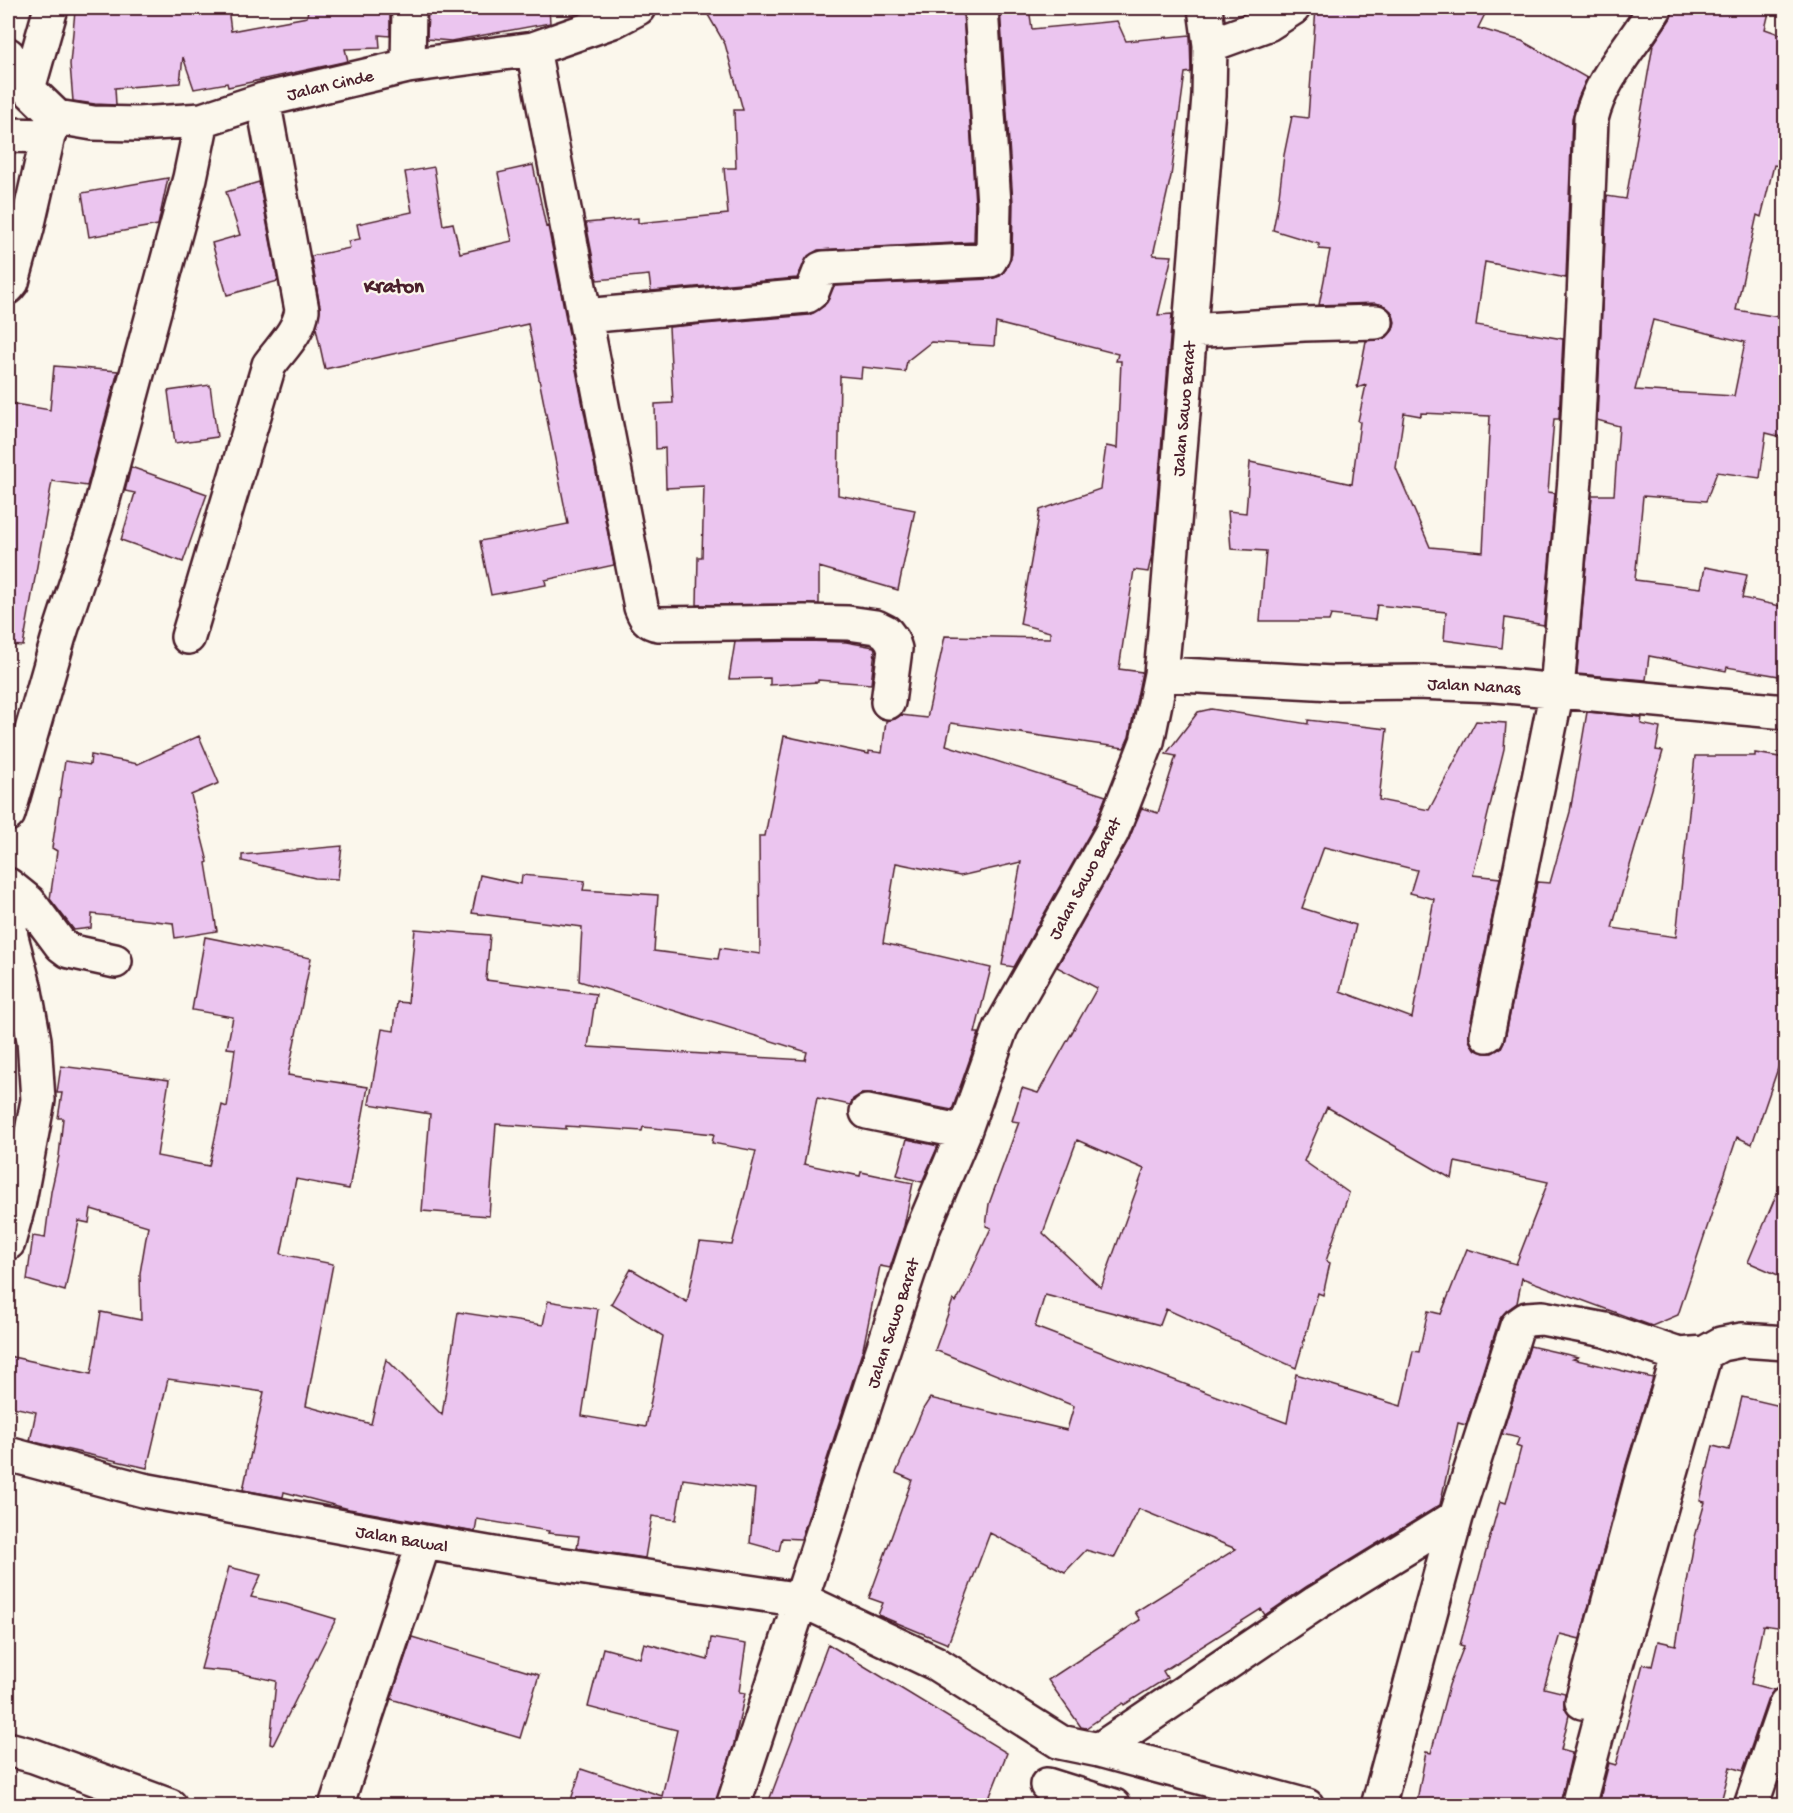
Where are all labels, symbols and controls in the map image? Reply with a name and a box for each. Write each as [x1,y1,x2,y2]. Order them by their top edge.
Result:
street label: Jalan Cinde [285,66,377,107]
district label: Kraton [363,276,425,301]
street label: Jalan Sawo Barat [1169,339,1202,477]
street label: Jalan Nanas [1427,675,1522,700]
street label: Jalan Sawo Barat [1045,813,1128,944]
street label: Jalan Sawo Barat [864,1255,926,1391]
street label: Jalan Bawal [354,1522,449,1559]

